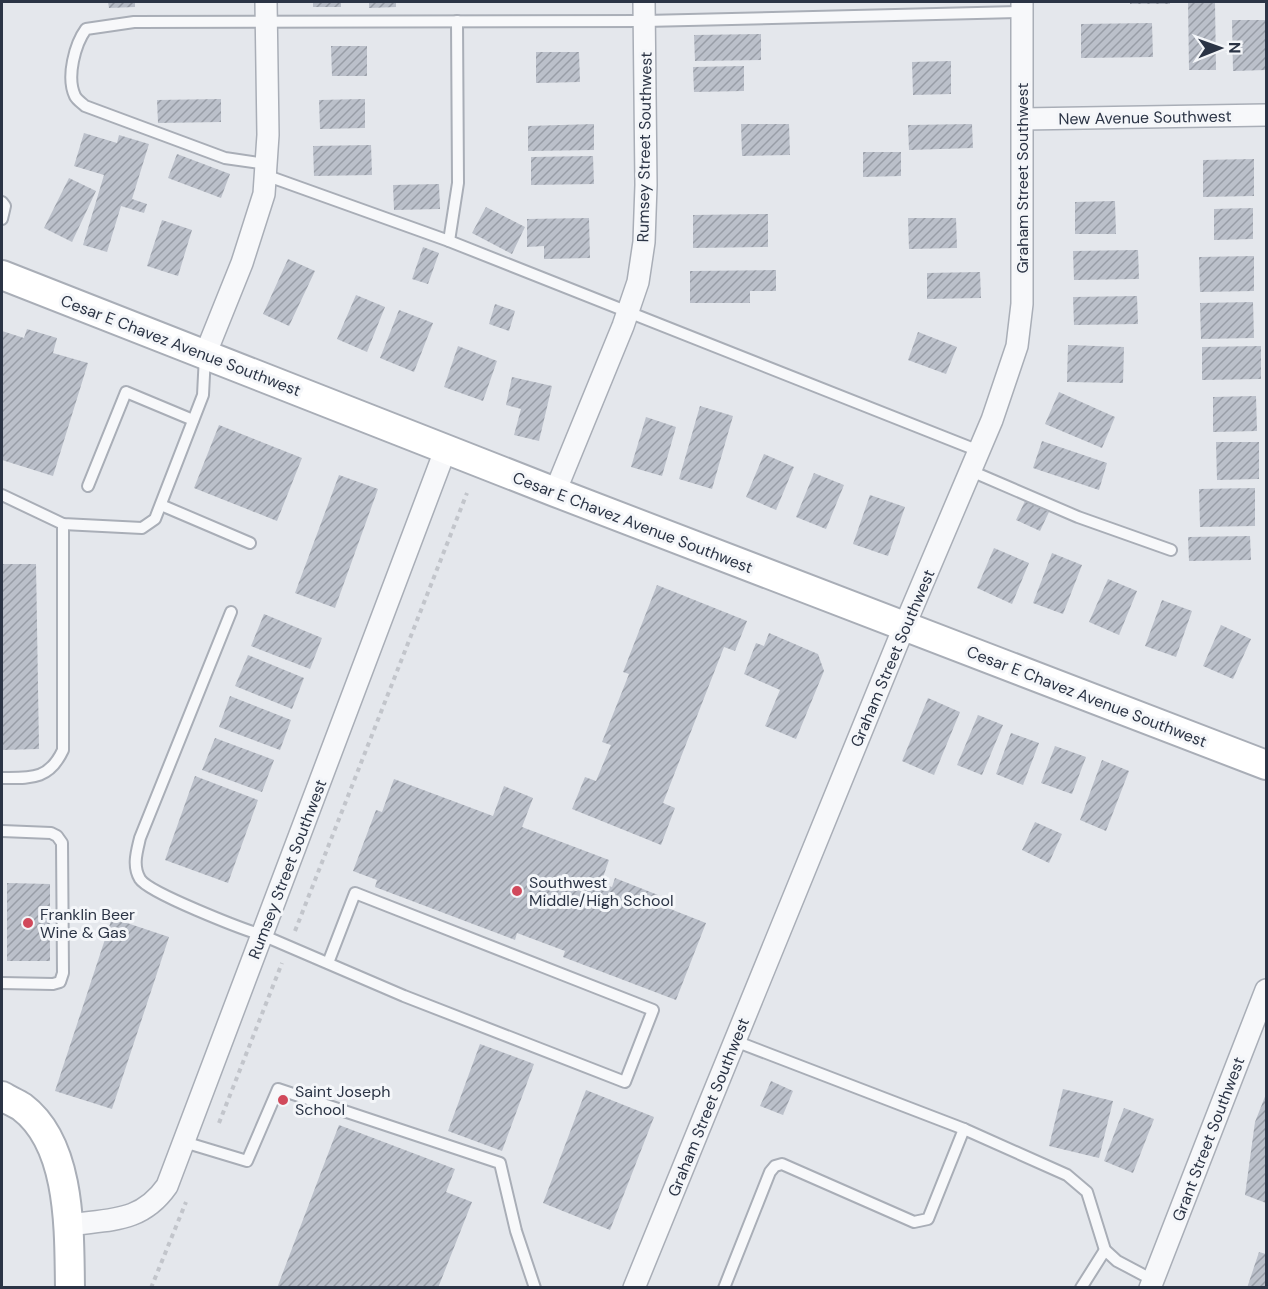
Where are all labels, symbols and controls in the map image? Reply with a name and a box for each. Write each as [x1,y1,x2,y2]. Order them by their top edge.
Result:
north arrow [1190,18,1250,78]
text: N [1224,42,1245,54]
street label: Rumsey Street Southwest [632,51,657,243]
street label: Graham Street Southwest [1012,82,1033,274]
street label: New Avenue Southwest [1058,105,1232,130]
street label: Cesar E Chavez Avenue Southwest [58,290,304,401]
street label: Cesar E Chavez Avenue Southwest [510,467,756,578]
street label: Graham Street Southwest [845,566,939,750]
street label: Cesar E Chavez Avenue Southwest [964,641,1210,752]
street label: Rumsey Street Southwest [243,776,331,962]
place label: Southwest Middle/High School [529,872,674,911]
marker: Southwest Middle/High School [510,884,524,898]
place label: Franklin Beer Wine & Gas [40,904,135,943]
marker: Franklin Beer Wine & Gas [21,916,35,930]
street label: Graham Street Southwest [663,1015,754,1200]
street label: Grant Street Southwest [1167,1054,1250,1224]
place label: Saint Joseph School [295,1081,390,1120]
marker: Saint Joseph School [276,1093,290,1107]

